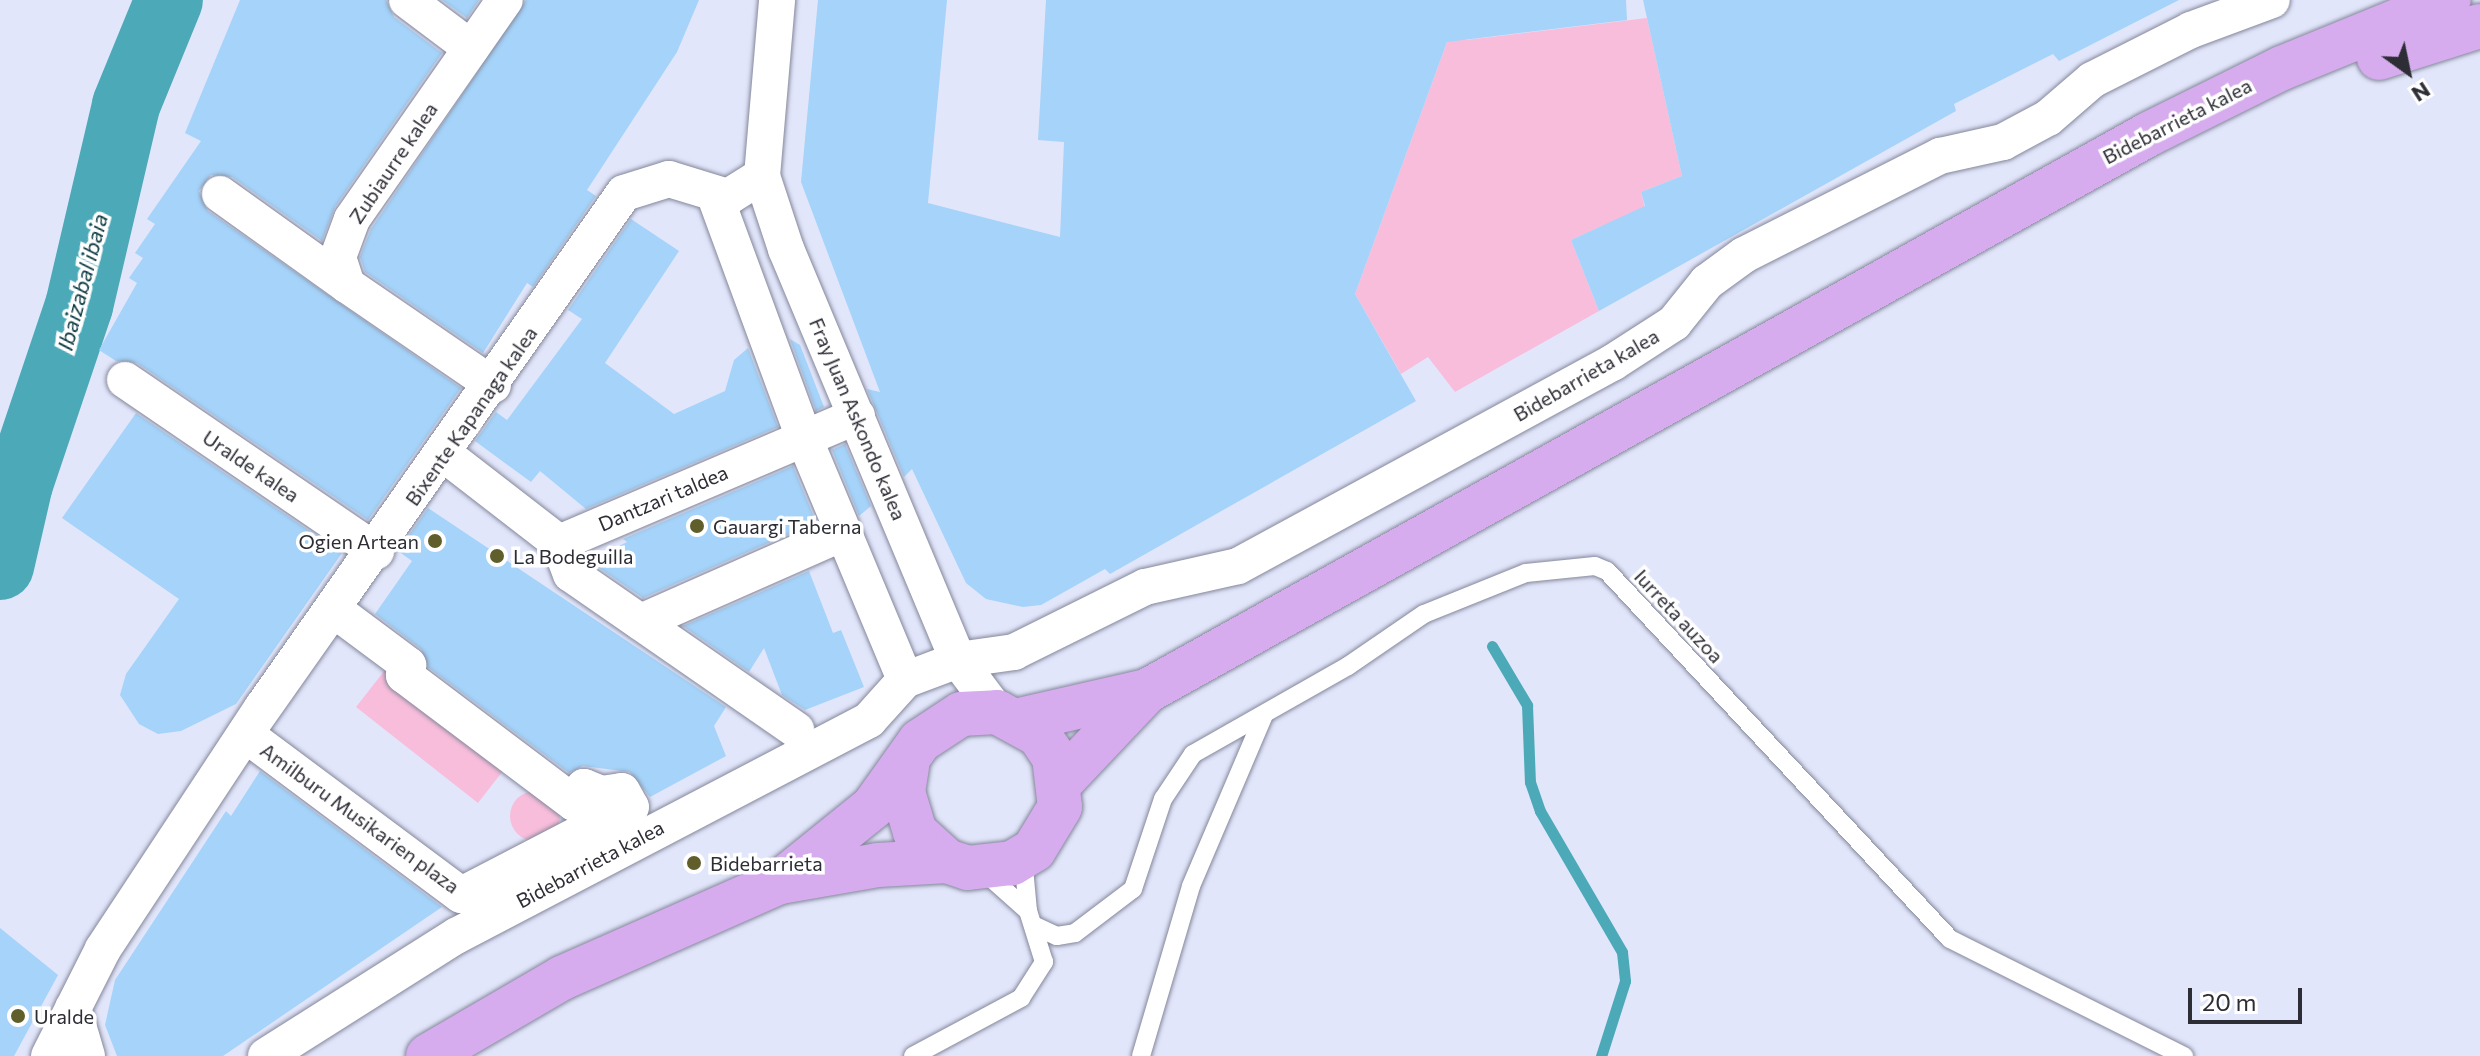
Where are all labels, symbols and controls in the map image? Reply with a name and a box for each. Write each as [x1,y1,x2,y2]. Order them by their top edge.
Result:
north arrow [2368,32,2448,112]
street label: Bidebarrieta kalea [2099,73,2255,169]
text: N [2407,77,2436,108]
street label: Zubiaurre kalea [344,98,442,228]
water label: Ibaizabal ibaia [51,211,113,353]
street label: Fray Juan Askondo kalea [804,314,912,524]
street label: Bixente Kapanaga kalea [400,322,542,510]
street label: Bidebarrieta kalea [1509,324,1663,426]
street label: Uralde kalea [198,425,304,507]
street label: Dantzari taldea [595,460,731,536]
place label: Gauargi Taberna [713,514,861,538]
marker: Gauargi Taberna [688,517,706,535]
place label: Ogien Artean [299,529,419,553]
marker: Ogien Artean [426,532,444,550]
place label: La Bodeguilla [513,544,633,568]
marker: La Bodeguilla [488,547,506,565]
street label: Iurreta auzoa [1630,564,1728,668]
street label: Amilburu Musikarien plaza [256,738,464,898]
street label: Bidebarrieta kalea [512,815,668,913]
place label: Bidebarrieta [710,851,823,875]
marker: Bidebarrieta [685,854,703,872]
scale bar [2192,972,2306,1022]
text: 20 m [2202,987,2256,1016]
place label: Uralde [34,1004,94,1028]
marker: Uralde [9,1007,27,1025]

